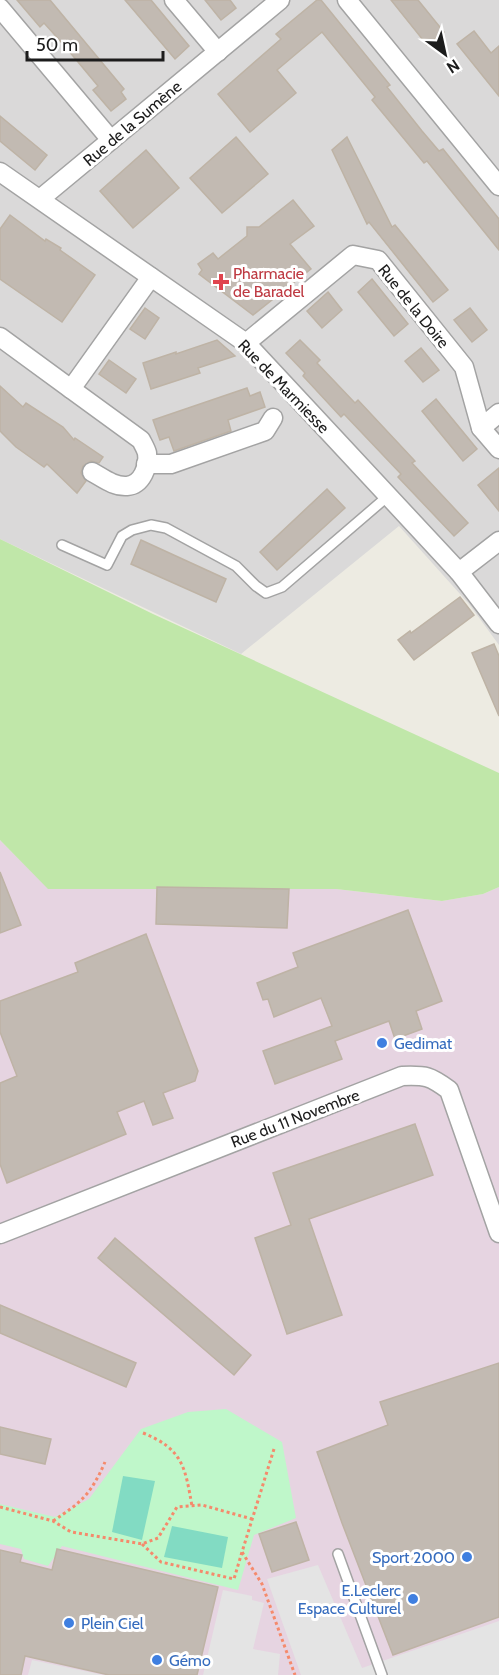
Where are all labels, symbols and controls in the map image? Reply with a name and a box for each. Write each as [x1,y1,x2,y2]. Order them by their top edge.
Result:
scale bar [27,24,164,62]
north arrow [415,24,475,84]
text: 50 m [36,34,78,56]
text: N [443,55,463,77]
street label: Rue de la Sumène [79,77,185,170]
street label: Rue de la Doire [374,261,453,352]
place label: Pharmacie de Baradel [233,264,305,301]
marker: Pharmacie de Baradel [214,275,228,289]
street label: Rue de Marmiesse [234,336,333,437]
place label: Gedimat [394,1034,453,1053]
marker: Gedimat [375,1036,389,1050]
street label: Rue du 11 Novembre [228,1085,362,1152]
place label: Sport 2000 [372,1548,455,1567]
marker: Sport 2000 [460,1550,474,1564]
place label: E.Leclerc Espace Culturel [298,1581,401,1618]
marker: E.Leclerc Espace Culturel [406,1592,420,1606]
place label: Plein Ciel [81,1614,144,1633]
marker: Plein Ciel [62,1616,76,1630]
place label: Gémo [169,1651,211,1670]
marker: Gémo [150,1653,164,1667]

